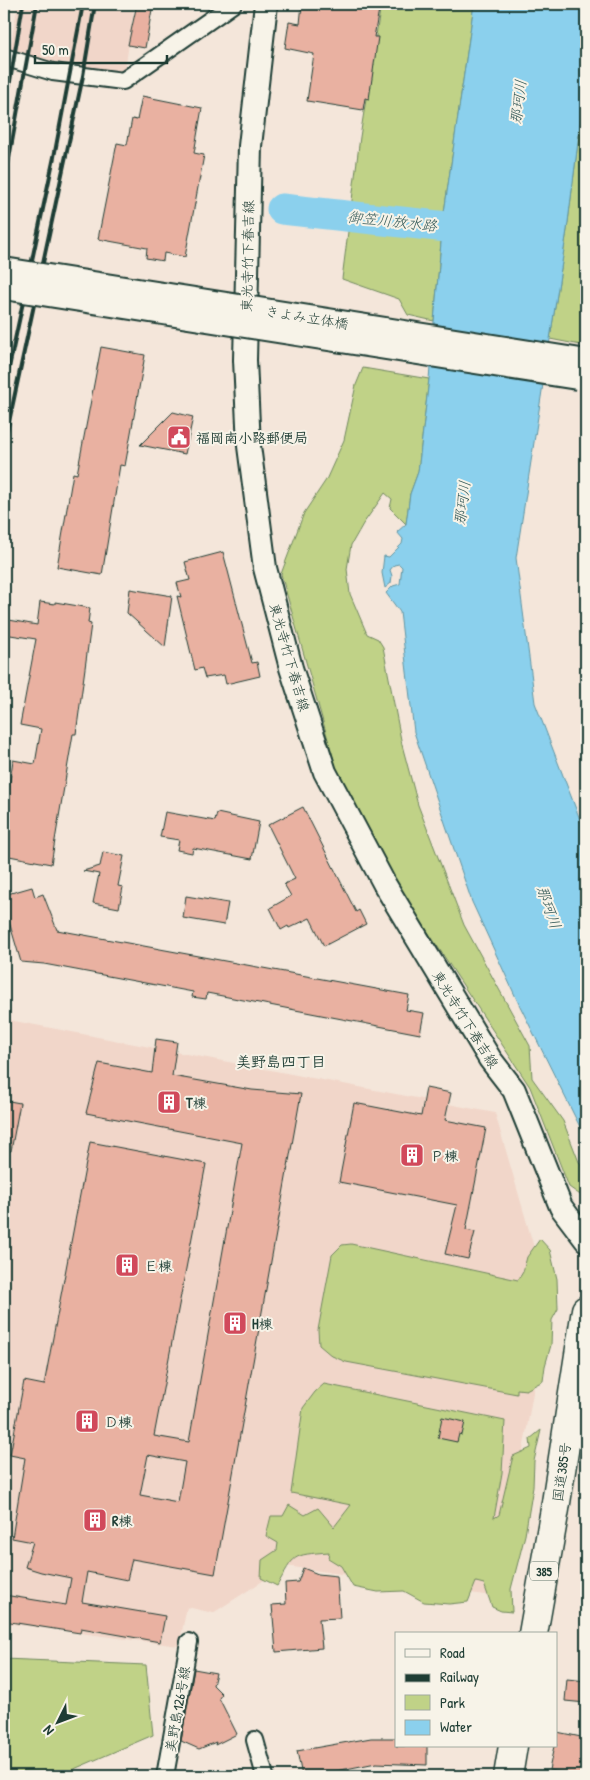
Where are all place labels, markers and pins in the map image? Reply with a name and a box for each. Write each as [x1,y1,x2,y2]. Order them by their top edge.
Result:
public building icon: 福岡南小路郵便局 [166,424,192,450]
place label: 福岡南小路郵便局 [196,428,308,447]
building icon: T棟 [156,1089,182,1115]
place label: T棟 [185,1093,208,1112]
building icon: Ｐ棟 [399,1142,425,1168]
place label: Ｐ棟 [430,1146,459,1165]
building icon: Ｅ棟 [114,1252,140,1278]
place label: Ｅ棟 [144,1256,173,1275]
building icon: H棟 [222,1310,248,1336]
place label: H棟 [252,1314,274,1333]
building icon: Ｄ棟 [74,1408,100,1434]
place label: Ｄ棟 [104,1412,133,1431]
building icon: R棟 [82,1507,108,1533]
place label: R棟 [112,1511,133,1530]

